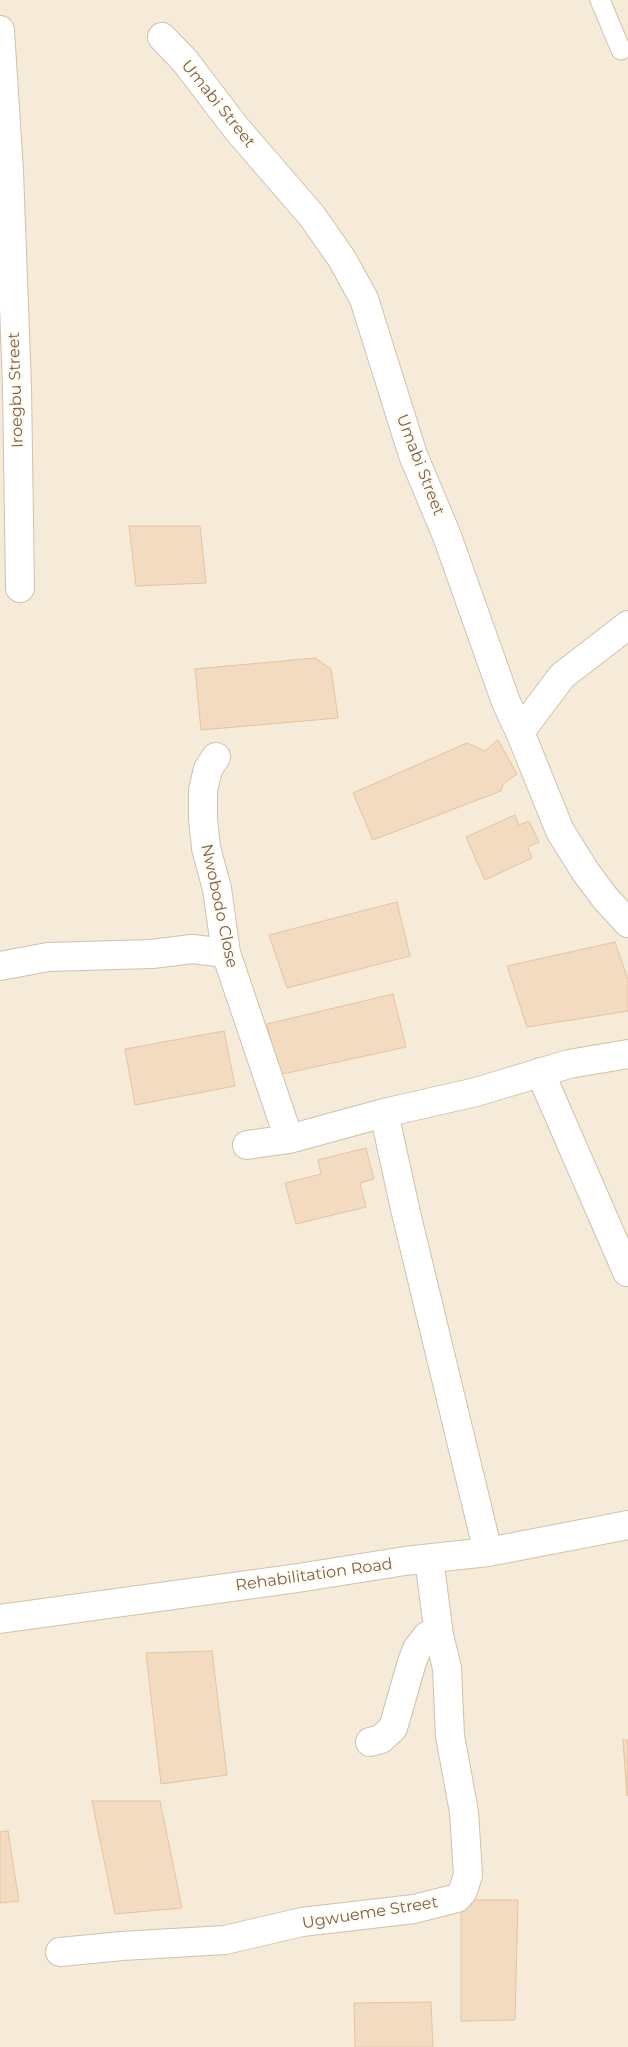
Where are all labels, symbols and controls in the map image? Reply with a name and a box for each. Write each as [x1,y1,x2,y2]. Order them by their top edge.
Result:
street label: Umabi Street [177,56,259,152]
street label: Iroegbu Street [4,332,28,448]
street label: Umabi Street [392,412,448,518]
street label: Nwobodo Close [197,842,241,970]
street label: Rehabilitation Road [234,1554,394,1596]
street label: Ugwueme Street [301,1893,439,1933]

